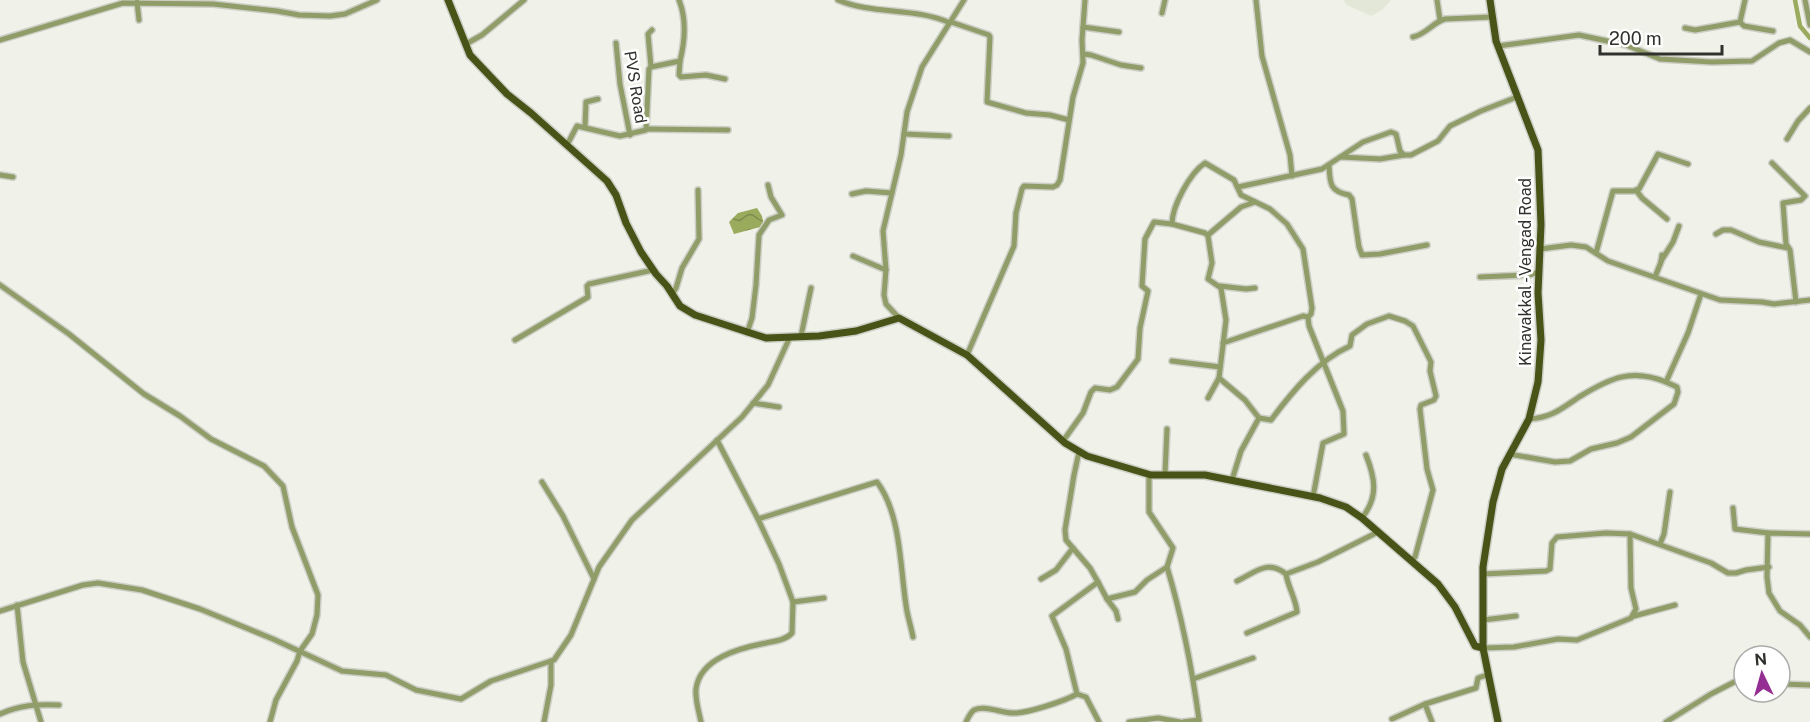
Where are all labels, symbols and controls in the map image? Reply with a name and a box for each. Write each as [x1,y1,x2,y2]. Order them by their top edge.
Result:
scale bar [1600,18,1722,56]
text: 200 m [1609,28,1662,49]
street label: PVS Road [620,49,651,125]
street label: Kinavakkal - Vengad Road [1516,178,1535,366]
north arrow [1732,644,1792,704]
text: N [1754,650,1768,670]

